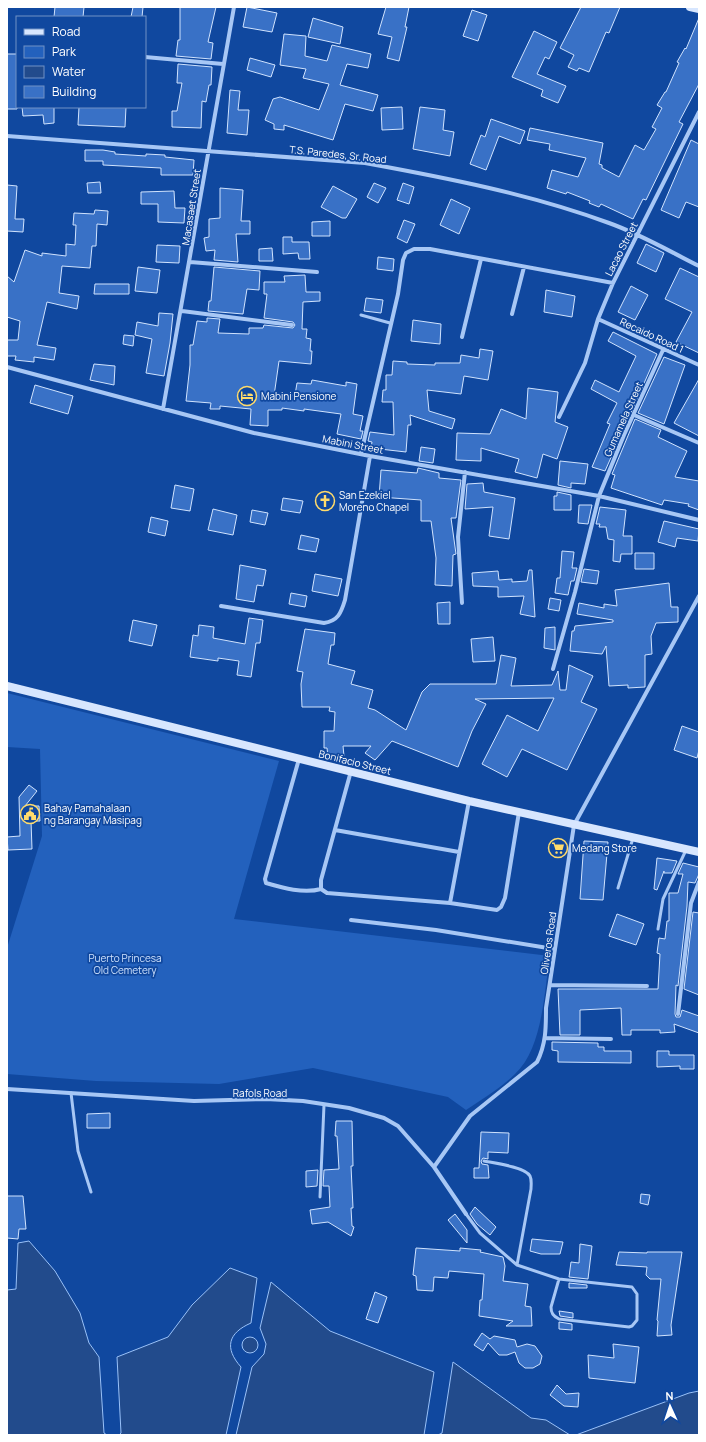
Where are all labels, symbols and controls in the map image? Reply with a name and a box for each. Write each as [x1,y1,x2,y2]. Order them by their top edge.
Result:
legend [16,16,146,108]
text: Road [52,23,80,40]
text: Park [52,43,77,60]
text: Water [52,63,86,80]
text: Building [52,83,96,100]
street label: T.S. Paredes, Sr. Road [289,142,387,166]
street label: Macasaet Street [178,168,204,246]
street label: Lacao Street [601,220,641,278]
street label: Recaido Road 1 [618,314,686,356]
street label: Gumamela Street [600,379,646,459]
hotel icon: Mabini Pensione [236,385,258,407]
place label: Mabini Pensione [261,389,337,403]
street label: Mabini Street [321,431,385,457]
place label: San Ezekiel Moreno Chapel [339,488,409,514]
church icon: San Ezekiel Moreno Chapel [314,490,336,512]
street label: Bonifacio Street [317,746,393,778]
place label: Bahay Pamahalaan ng Barangay Masipag [44,801,142,827]
public building icon: Bahay Pamahalaan ng Barangay Masipag [19,803,41,825]
supermarket icon: Medang Store [547,837,569,859]
place label: Medang Store [572,841,637,855]
street label: Oliveros Road [537,911,559,975]
park label: Puerto Princesa Old Cemetery [88,951,162,977]
street label: Rafols Road [233,1086,287,1100]
north arrow [650,1386,690,1426]
text: N [665,1388,674,1403]

